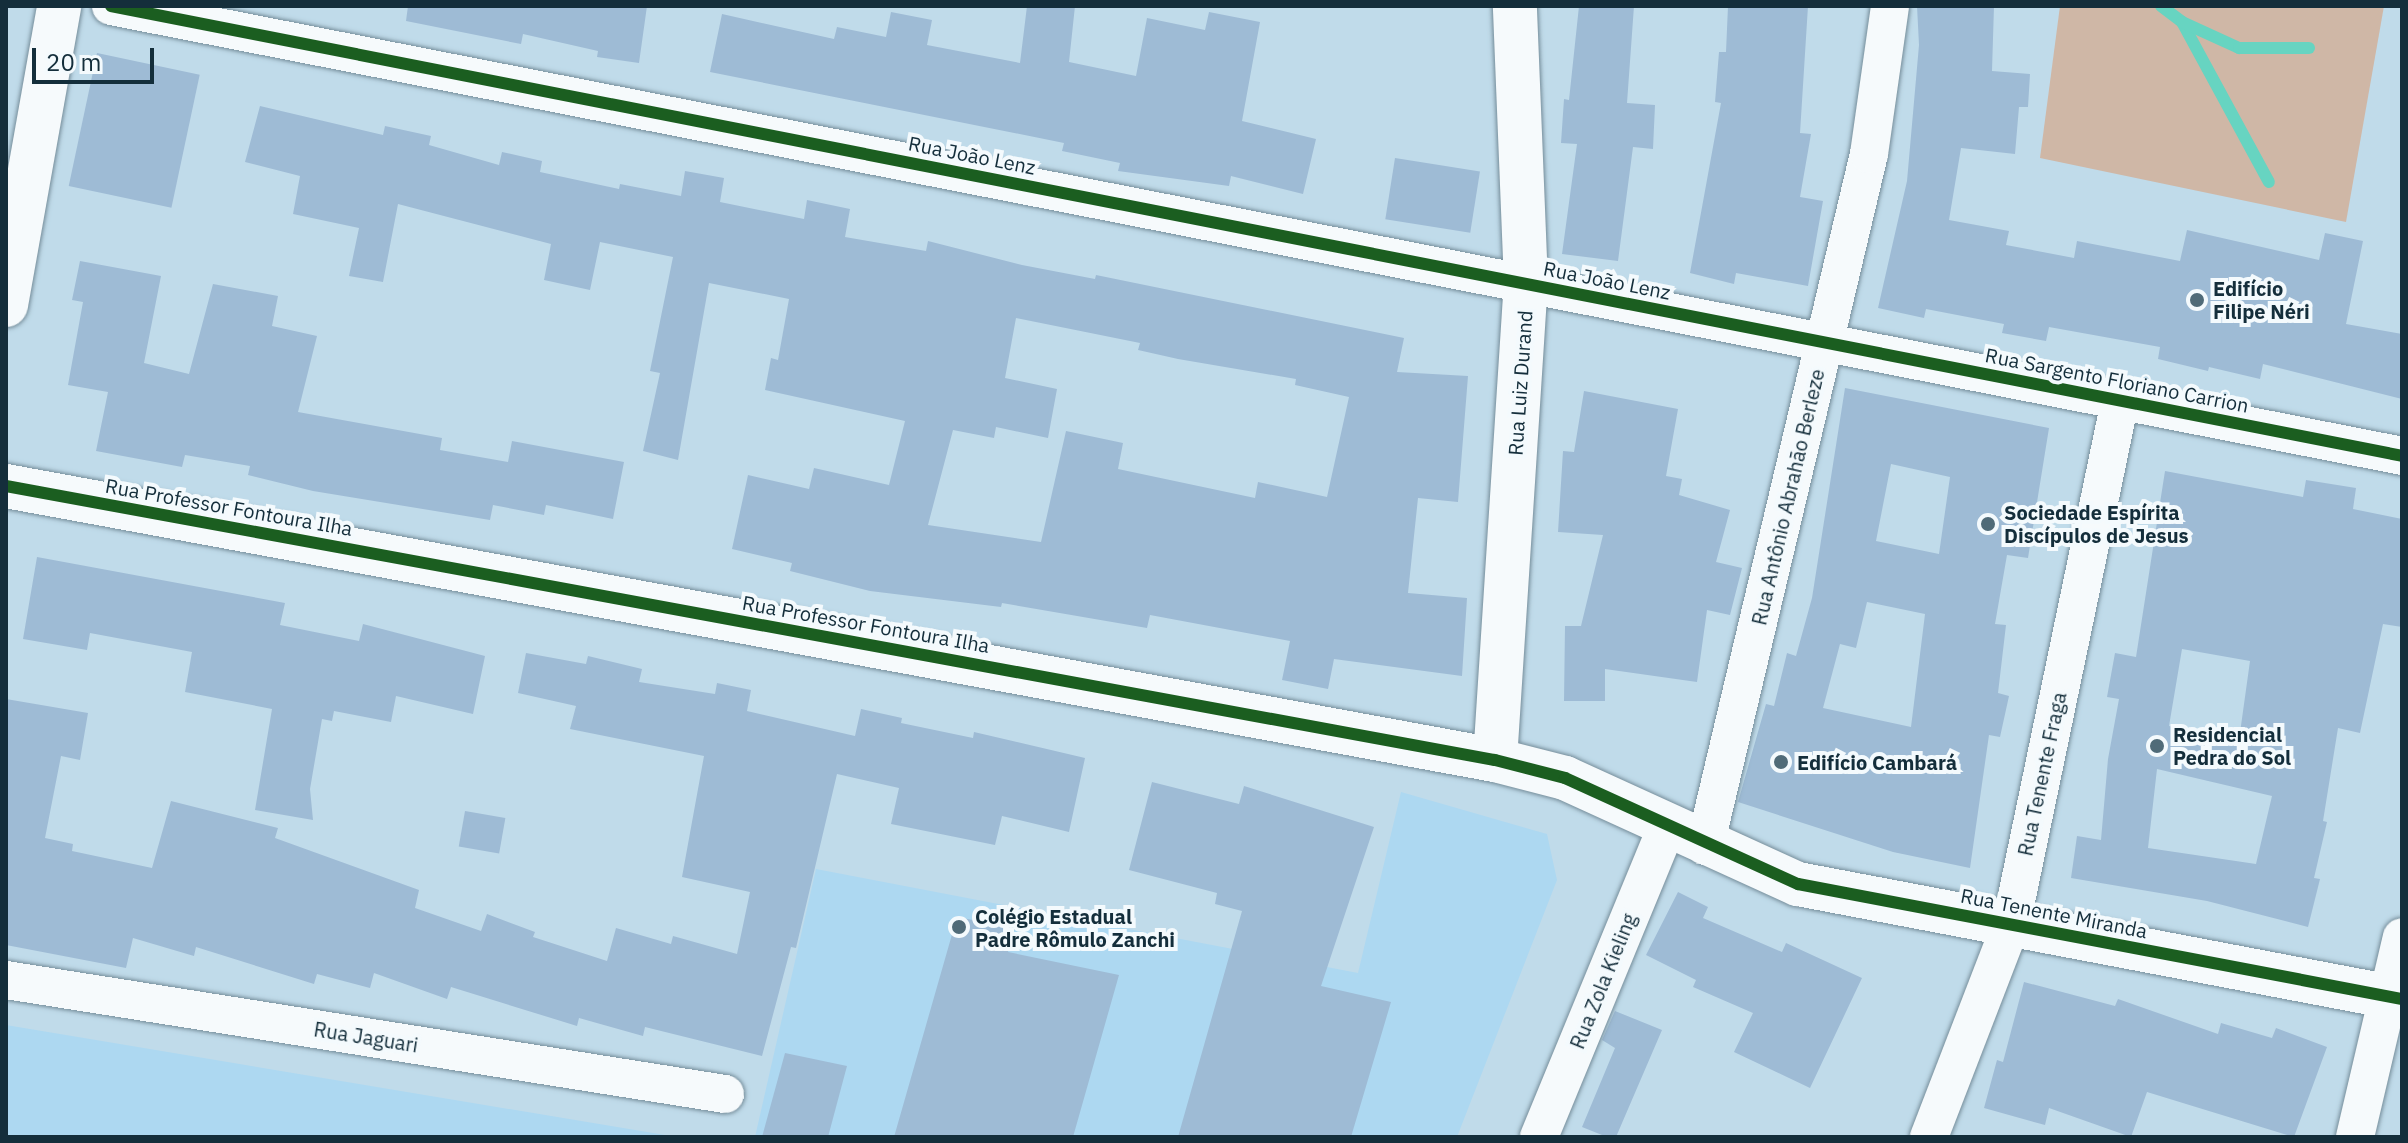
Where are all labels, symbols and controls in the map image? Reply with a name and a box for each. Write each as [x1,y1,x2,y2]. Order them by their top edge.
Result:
scale bar [36,32,158,82]
text: 20 m [46,46,101,78]
street label: Rua João Lenz [906,131,1038,179]
street label: Rua João Lenz [1541,256,1673,304]
place label: Edifício Filipe Néri [2213,276,2310,323]
marker: Edifício Filipe Néri [2188,291,2206,309]
street label: Rua Luiz Durand [1503,310,1537,456]
street label: Rua Sargento Floriano Carrion [1983,343,2251,417]
street label: Rua Antônio Abrahão Berleze [1747,367,1829,627]
street label: Rua Professor Fontoura Ilha [103,473,355,541]
place label: Sociedade Espírita Discípulos de Jesus [2004,500,2189,547]
marker: Sociedade Espírita Discípulos de Jesus [1979,515,1997,533]
street label: Rua Professor Fontoura Ilha [740,590,992,658]
street label: Rua Tenente Fraga [2013,690,2071,858]
place label: Residencial Pedra do Sol [2173,722,2291,769]
marker: Residencial Pedra do Sol [2148,737,2166,755]
place label: Edifício Cambará [1797,750,1957,774]
marker: Edifício Cambará [1772,753,1790,771]
street label: Rua Tenente Miranda [1959,883,2149,943]
place label: Colégio Estadual Padre Rômulo Zanchi [975,904,1175,951]
street label: Rua Zola Kieling [1565,910,1641,1052]
marker: Colégio Estadual Padre Rômulo Zanchi [950,918,968,936]
street label: Rua Jaguari [312,1017,420,1057]

